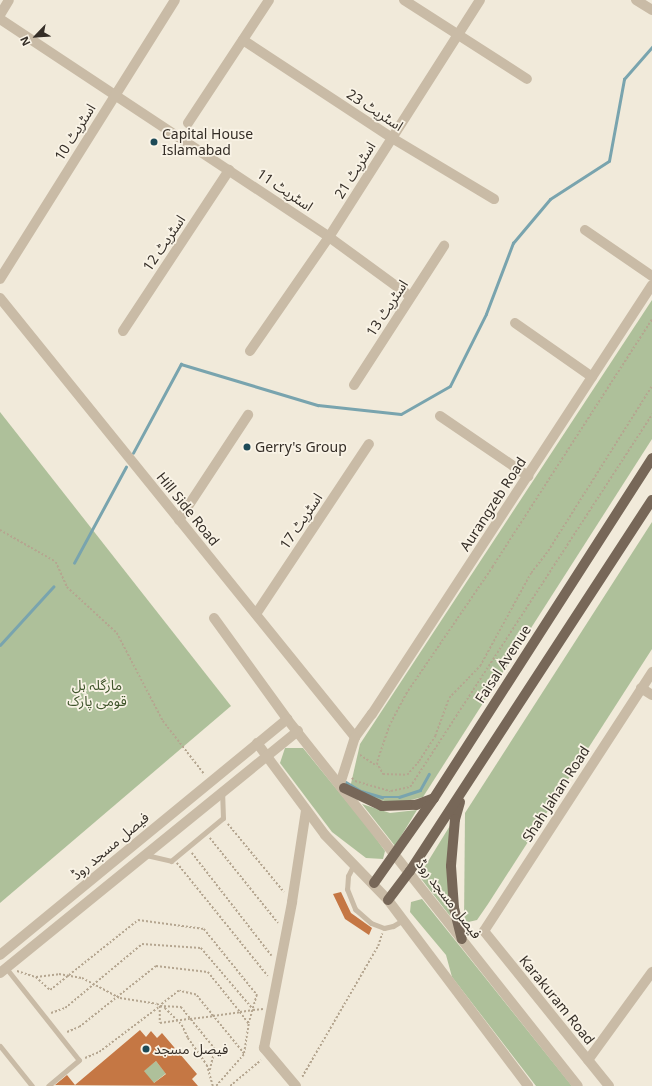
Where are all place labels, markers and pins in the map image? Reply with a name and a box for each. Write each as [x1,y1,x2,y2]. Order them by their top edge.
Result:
place label: Capital House Islamabad [162,126,253,158]
marker: Capital House Islamabad [149,137,159,147]
place label: Gerry's Group [255,439,347,455]
marker: Gerry's Group [242,442,252,452]
place label: فیصل مسجد [154,1041,228,1057]
marker: فیصل مسجد [141,1044,151,1054]

